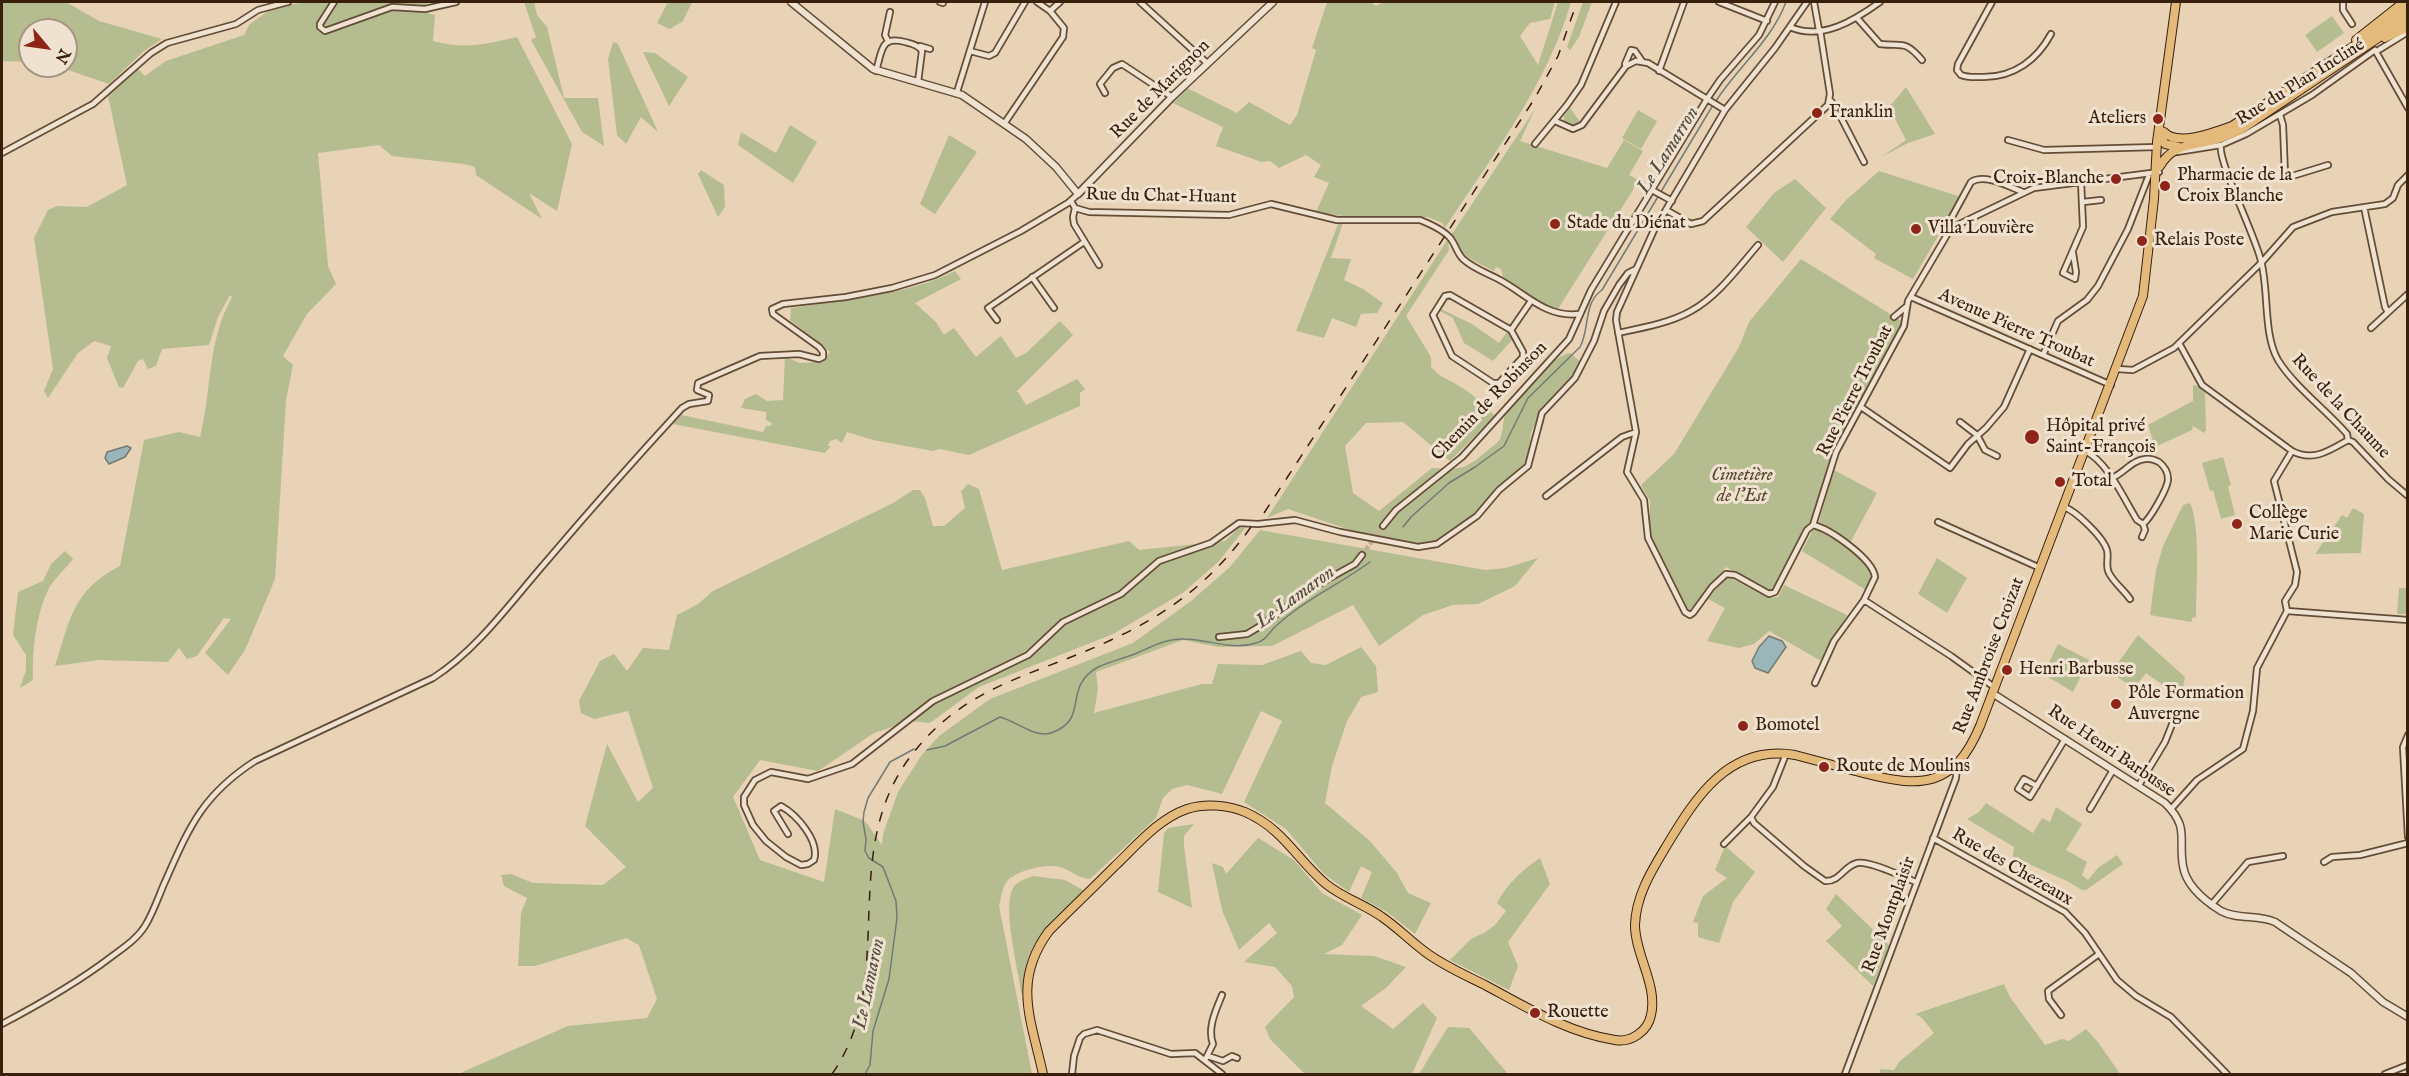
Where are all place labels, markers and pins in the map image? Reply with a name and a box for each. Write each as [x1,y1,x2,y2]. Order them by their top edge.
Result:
place label: Franklin [1829,102,1893,124]
marker: Franklin [1810,106,1824,120]
place label: Ateliers [2089,108,2146,130]
marker: Ateliers [2151,112,2165,126]
place label: Pharmacie de la Croix Blanche [2177,165,2292,207]
place label: Croix-Blanche [1993,168,2104,190]
marker: Croix-Blanche [2109,172,2123,186]
marker: Pharmacie de la Croix Blanche [2158,179,2172,193]
place label: Stade du Diénat [1567,213,1686,235]
marker: Stade du Diénat [1548,217,1562,231]
place label: Villa Louvière [1928,218,2034,240]
marker: Villa Louvière [1909,222,1923,236]
place label: Relais Poste [2154,230,2244,252]
marker: Relais Poste [2135,234,2149,248]
place label: Hôpital privé Saint-François [2046,416,2156,458]
marker: Hôpital privé Saint-François [2023,428,2041,446]
place label: Total [2072,471,2112,493]
marker: Total [2053,475,2067,489]
place label: Collège Marie Curie [2249,503,2339,546]
marker: Collège Marie Curie [2230,517,2244,531]
place label: Henri Barbusse [2019,659,2134,681]
marker: Henri Barbusse [2000,663,2014,677]
place label: Pôle Formation Auvergne [2128,683,2244,726]
marker: Pôle Formation Auvergne [2109,697,2123,711]
place label: Bomotel [1755,715,1820,737]
marker: Bomotel [1736,719,1750,733]
place label: Route de Moulins [1836,756,1970,778]
marker: Route de Moulins [1817,760,1831,774]
place label: Rouette [1547,1002,1608,1024]
marker: Rouette [1528,1006,1542,1020]

